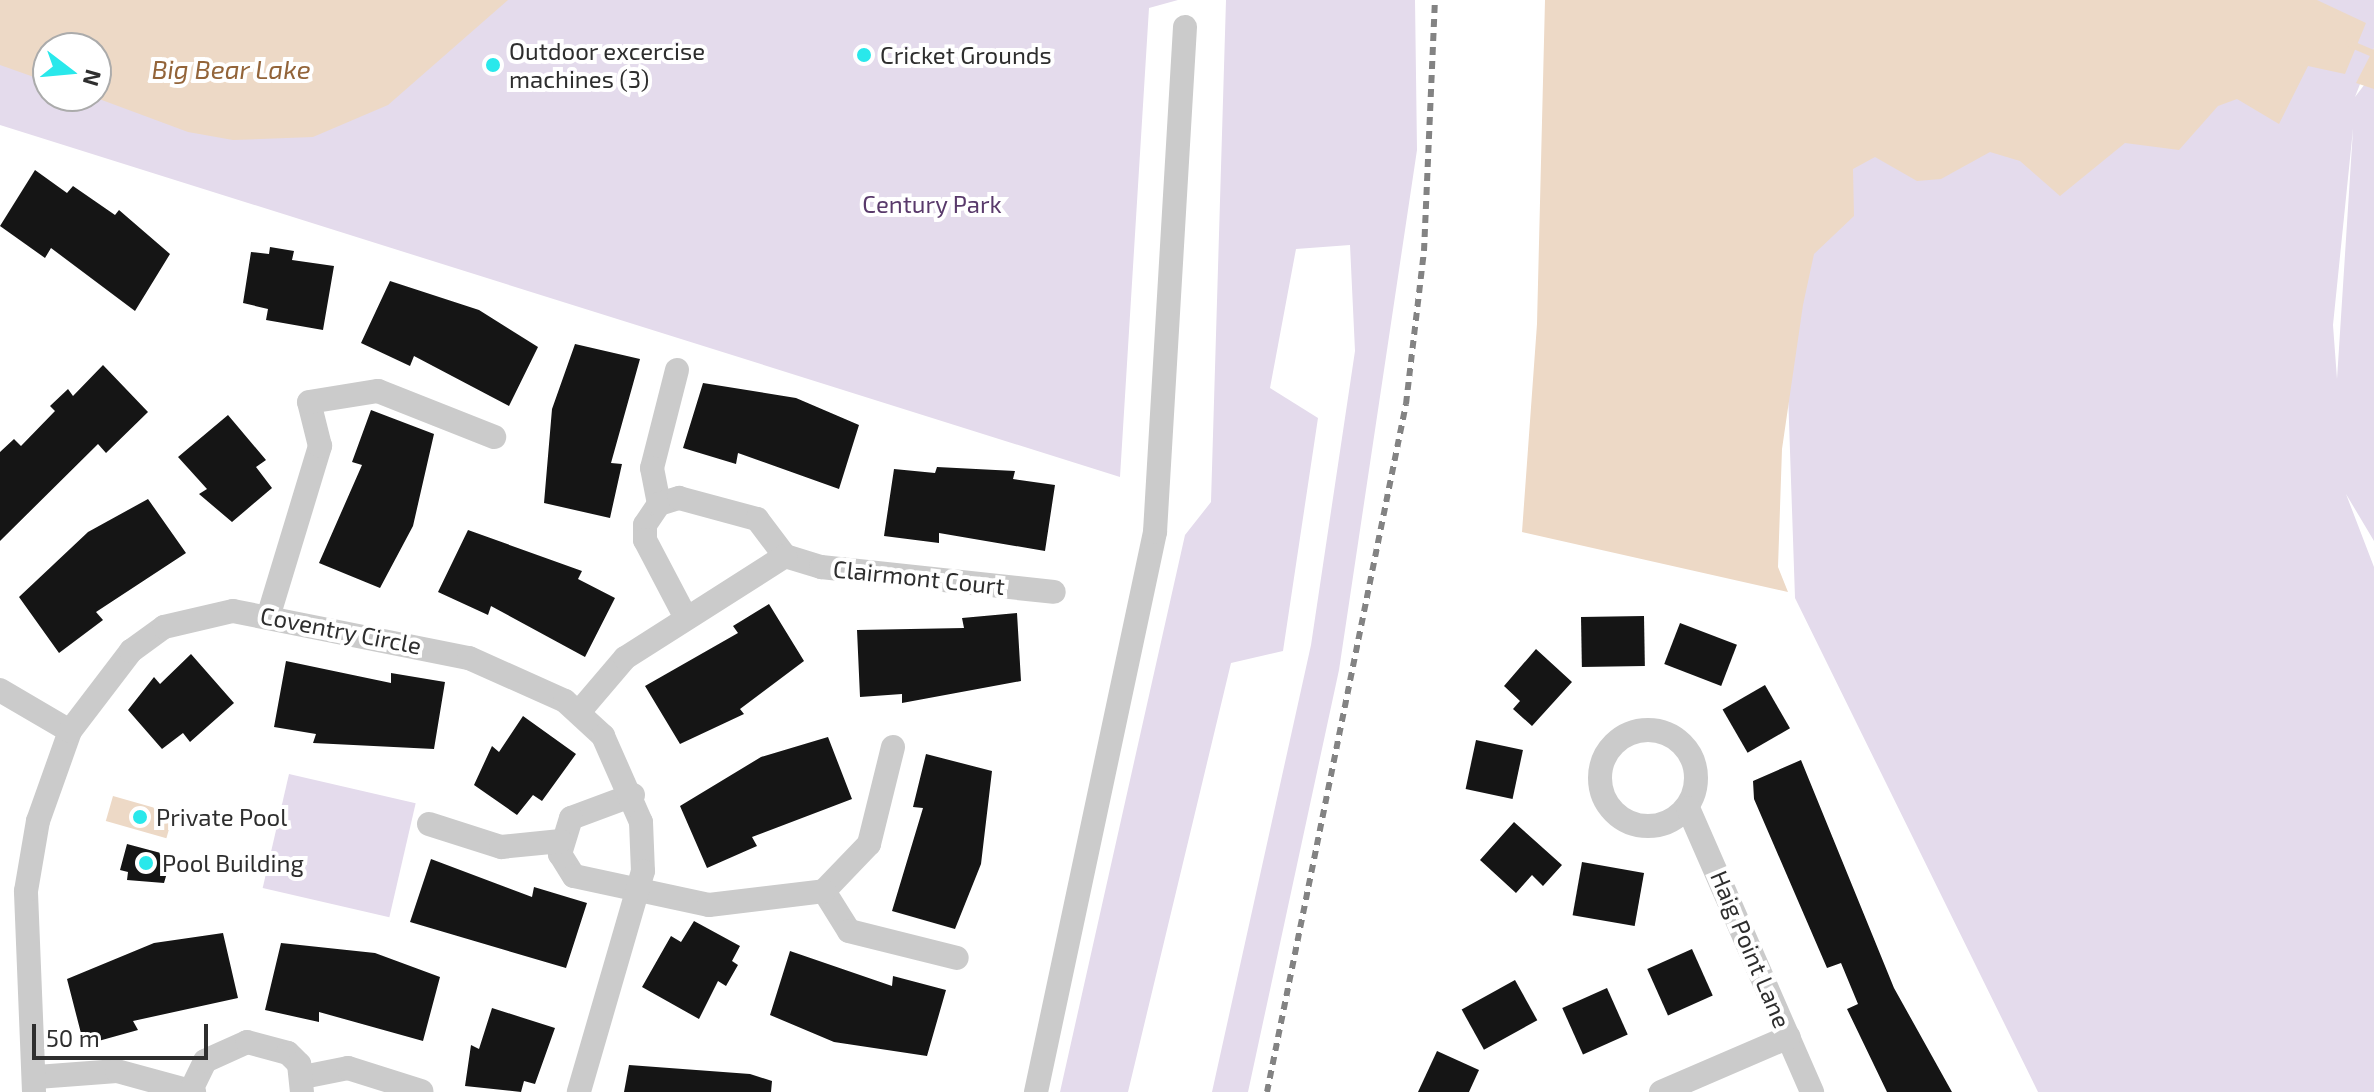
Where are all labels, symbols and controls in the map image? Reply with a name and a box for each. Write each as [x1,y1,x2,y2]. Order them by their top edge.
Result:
north arrow [32,32,112,112]
place label: Outdoor excercise machines (3) [509,37,706,93]
place label: Cricket Grounds [880,41,1052,69]
marker: Cricket Grounds [855,46,873,64]
water label: Big Bear Lake [151,53,311,85]
marker: Outdoor excercise machines (3) [484,56,502,74]
text: N [78,67,108,89]
park label: Century Park [862,190,1002,218]
street label: Clairmont Court [832,554,1006,600]
street label: Coventry Circle [258,600,424,660]
place label: Private Pool [156,803,287,831]
marker: Private Pool [131,808,149,826]
place label: Pool Building [162,849,304,877]
marker: Pool Building [137,854,155,872]
street label: Haig Point Lane [1705,866,1797,1032]
scale bar [36,1008,212,1058]
text: 50 m [46,1023,100,1052]

